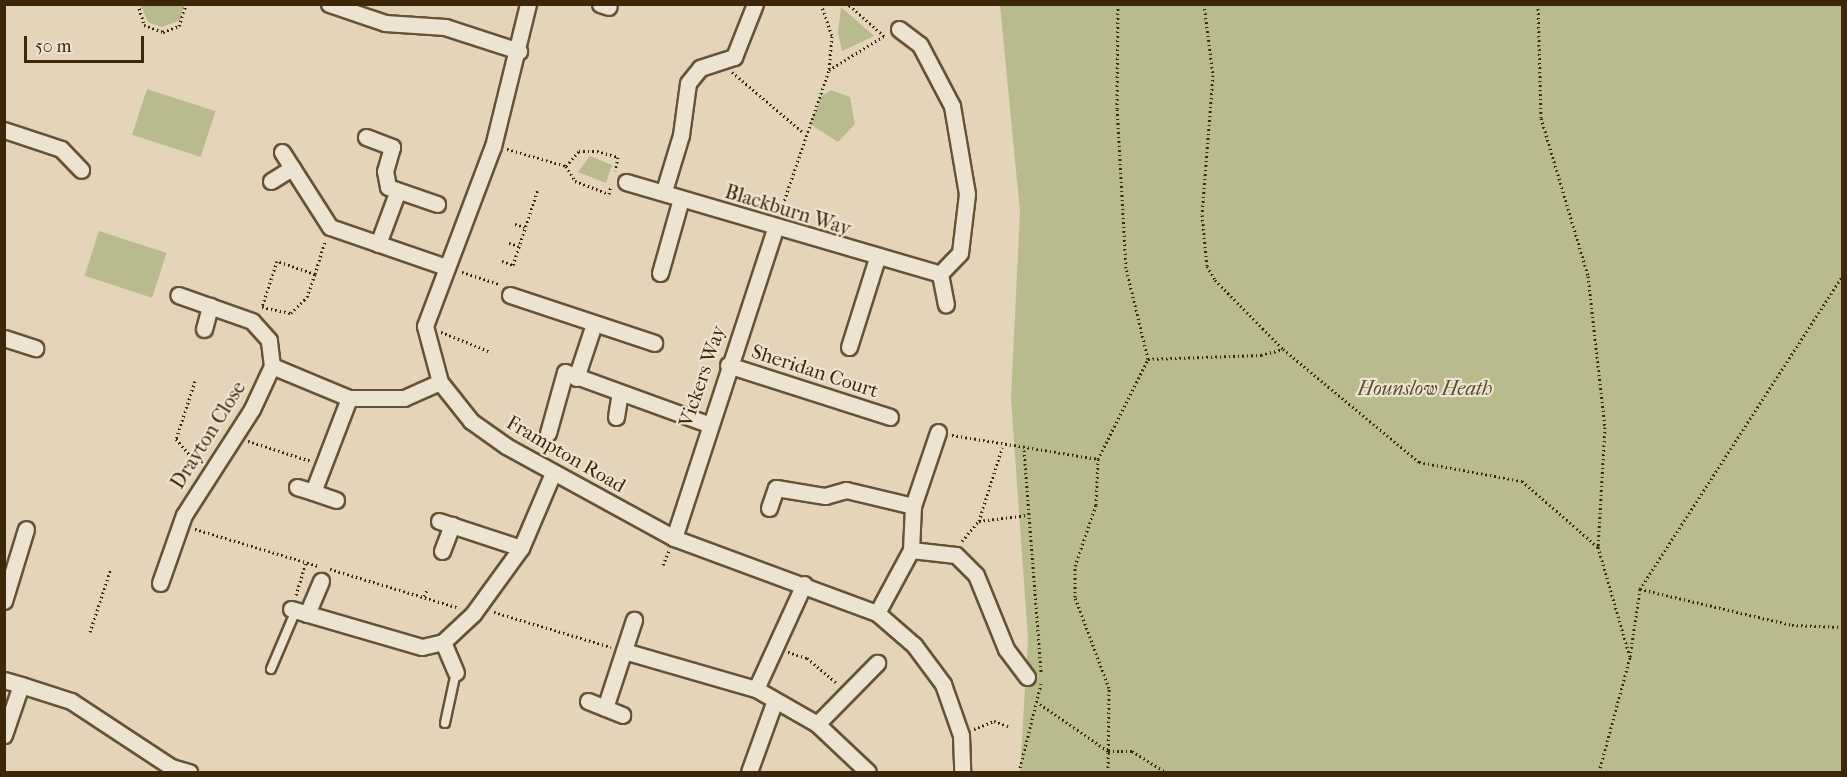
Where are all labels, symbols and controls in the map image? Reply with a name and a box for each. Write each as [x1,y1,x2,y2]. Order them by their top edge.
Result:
scale bar [27,24,147,62]
text: 50 m [35,36,71,57]
street label: Blackburn Way [722,179,854,241]
street label: Vickers Way [673,322,731,430]
street label: Sheridan Court [748,339,882,403]
park label: Hounslow Heath [1358,376,1492,400]
street label: Drayton Close [165,377,251,493]
street label: Frampton Road [502,410,630,498]

